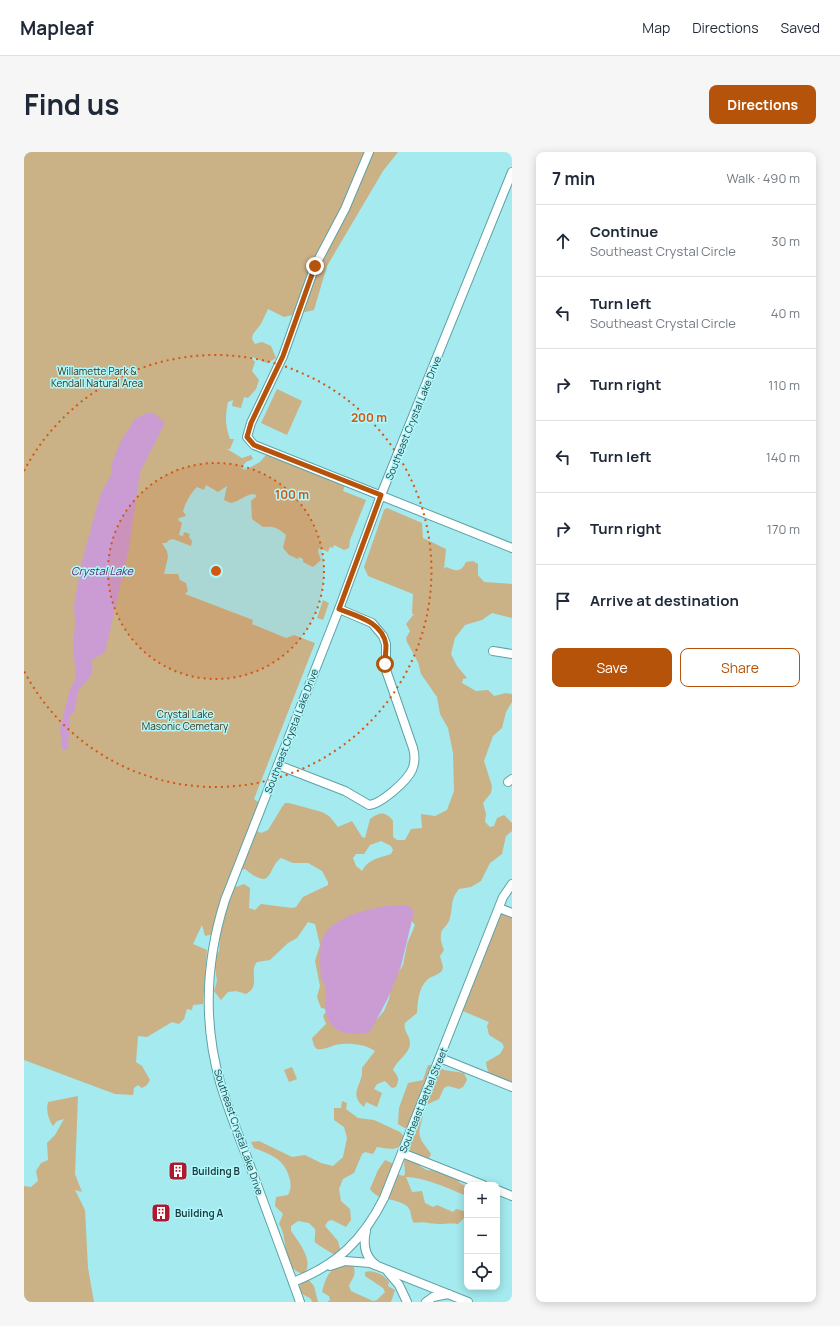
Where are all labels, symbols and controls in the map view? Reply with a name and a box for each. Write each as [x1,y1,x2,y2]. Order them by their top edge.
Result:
text: Mapleaf [20,15,94,41]
text: Map [642,18,670,37]
text: Directions [692,18,759,37]
text: Saved [781,18,820,37]
text: Find us [24,85,119,123]
button: Directions [709,85,816,124]
text: 7 min [552,167,595,190]
text: Walk · 490 m [726,169,800,187]
text: Continue [590,221,658,242]
icon: ahead [552,230,574,252]
text: 30 m [771,232,800,250]
text: Southeast Crystal Circle [590,242,736,260]
route end [306,257,324,275]
text: Turn left [590,293,652,314]
icon: left [552,302,574,324]
text: 40 m [771,304,800,322]
text: Southeast Crystal Circle [590,314,736,332]
street label: Southeast Crystal Lake Drive [382,354,444,482]
park label: Willamette Park & Kendall Natural Area [51,364,143,390]
icon: right [552,374,574,396]
text: Turn right [590,374,661,395]
text: 110 m [768,376,800,394]
text: 200 m [351,409,387,426]
icon: left [552,446,574,468]
text: Turn left [590,446,652,467]
text: 140 m [766,448,800,466]
text: 100 m [275,486,309,503]
icon: right [552,518,574,540]
text: Turn right [590,518,661,539]
text: 170 m [767,520,800,538]
water label: Crystal Lake [71,563,134,578]
centre of rings [209,564,223,578]
icon: arrive [552,590,574,612]
text: Arrive at destination [590,590,739,611]
button: Save [552,648,672,687]
button: Share [680,648,800,687]
route start [376,655,394,673]
street label: Southeast Crystal Lake Drive [261,667,321,795]
park label: Crystal Lake Masonic Cemetary [142,707,229,733]
street label: Southeast Bethel Street [396,1045,450,1155]
street label: Southeast Crystal Lake Drive [211,1067,267,1197]
building icon: Building B [167,1160,189,1182]
place label: Building B [192,1164,241,1178]
map controls [464,1182,500,1290]
button: + [464,1182,500,1218]
building icon: Building A [150,1202,172,1224]
place label: Building A [175,1206,224,1220]
button: − [464,1218,500,1254]
button: locate [464,1254,500,1290]

